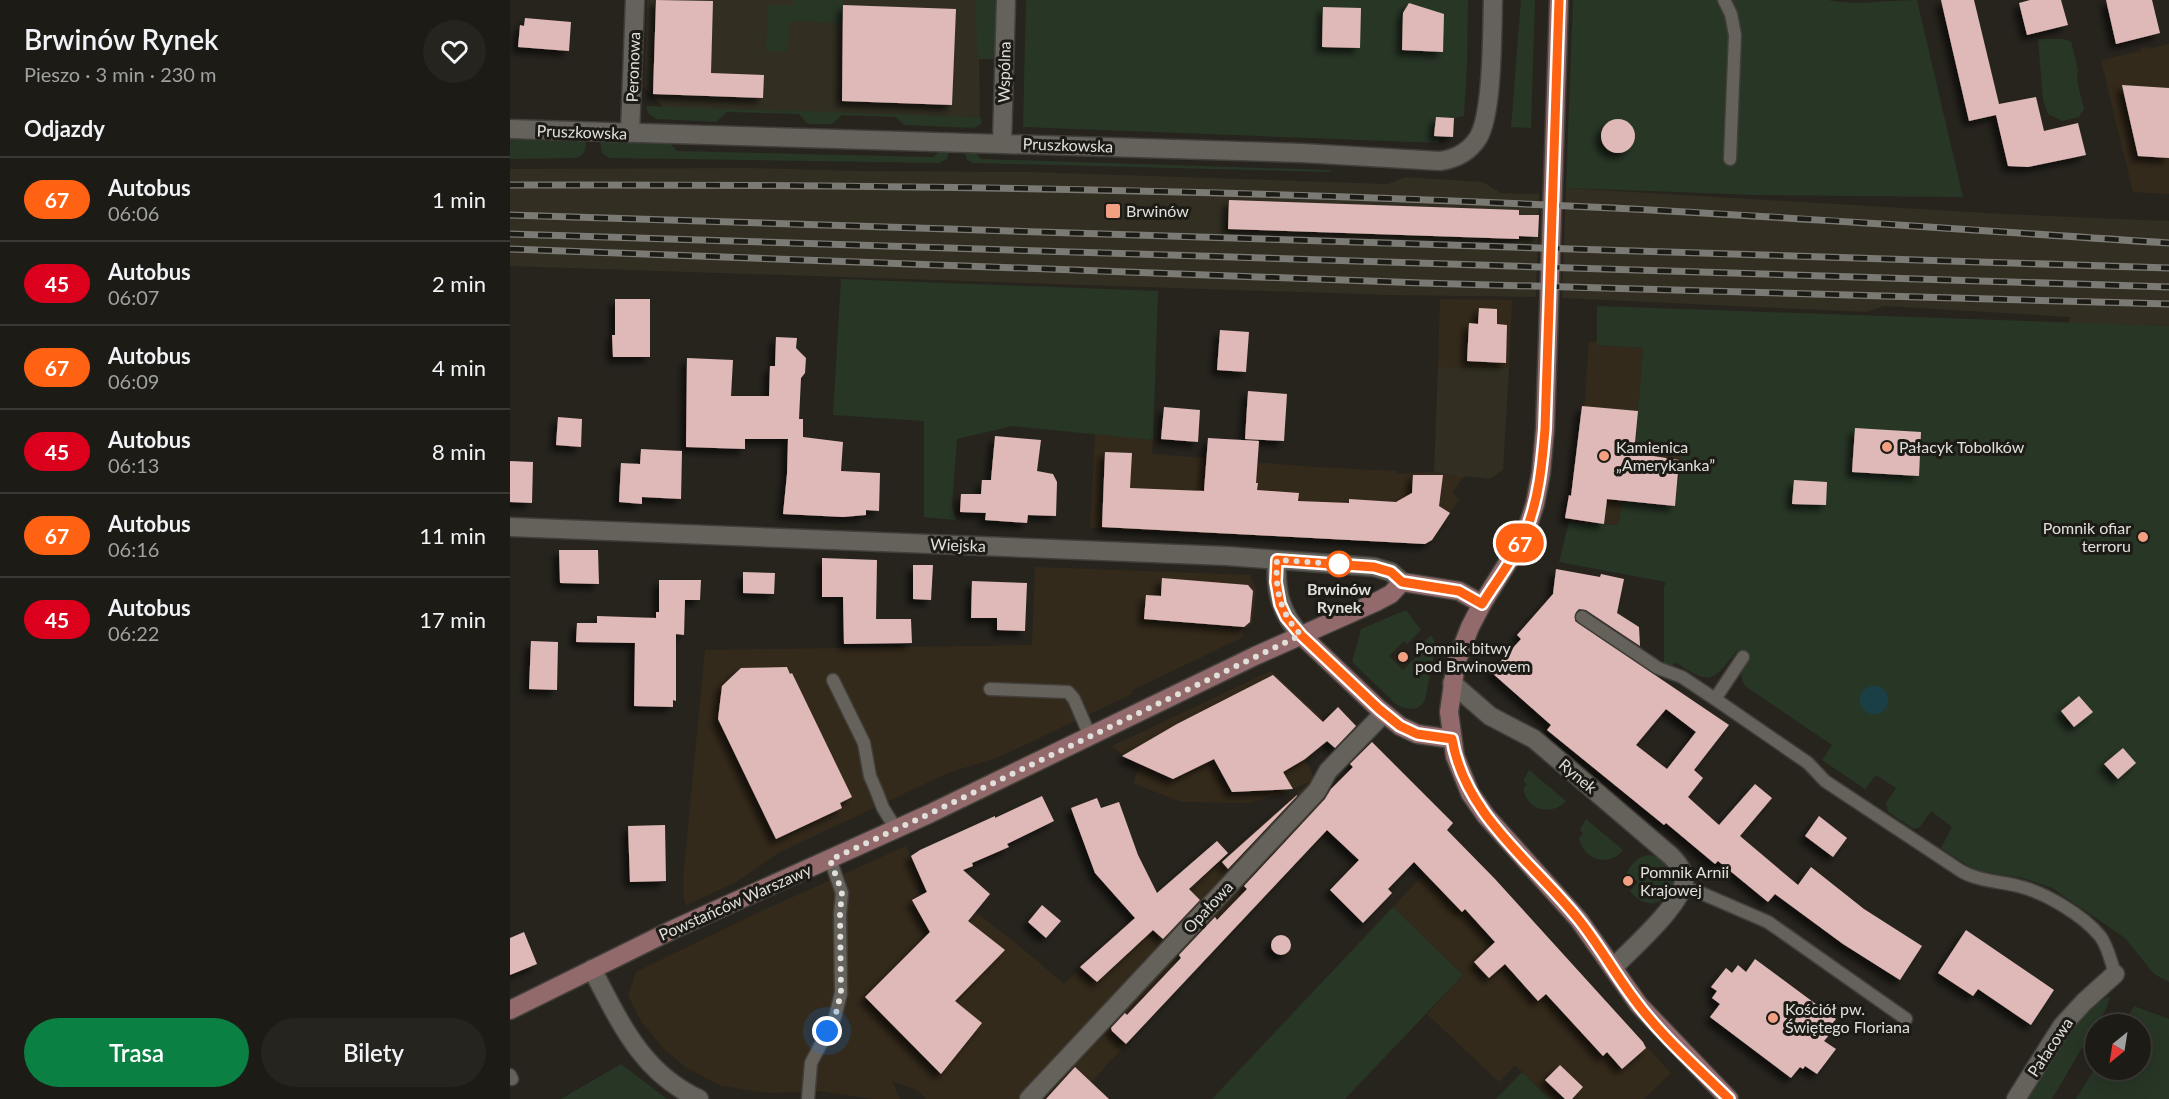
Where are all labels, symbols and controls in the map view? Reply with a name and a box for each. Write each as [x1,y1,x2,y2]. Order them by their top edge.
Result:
button: heart [423,20,486,83]
text: Brwinów Rynek [24,22,219,56]
street label: Peronowa [622,31,643,103]
street label: Wspólna [993,41,1014,103]
text: Pieszo · 3 min · 230 m [24,62,217,86]
text: Odjazdy [24,115,105,142]
street label: Pruszkowska [536,120,628,143]
street label: Pruszkowska [1022,133,1114,156]
text: Autobus [108,174,191,201]
text: 1 min [432,186,486,213]
text: 67 [45,187,69,212]
text: 06:06 [108,201,159,225]
place label: Brwinów [1126,201,1189,220]
marker: Brwinów [1104,202,1122,220]
text: Autobus [108,258,191,285]
text: 2 min [432,270,486,297]
text: 45 [45,271,69,296]
text: 06:07 [108,285,159,309]
text: Autobus [108,342,191,369]
text: 4 min [432,354,486,381]
text: 67 [45,355,69,380]
text: 06:09 [108,369,159,393]
text: Autobus [108,426,191,453]
place label: Kamienica „Amerykanka” [1616,437,1715,474]
place label: Pałacyk Tobolków [1899,437,2025,456]
text: 8 min [432,438,486,465]
text: 45 [45,439,69,464]
marker: Pałacyk Tobolków [1880,440,1894,454]
marker: Kamienica „Amerykanka” [1597,449,1611,463]
text: 06:13 [108,453,159,477]
text: Autobus [108,510,191,537]
place label: Pomnik ofiar terroru [2043,518,2131,555]
text: 11 min [419,522,486,549]
text: 67 [45,523,69,548]
line badge: 67 [1493,524,1547,562]
marker: Pomnik ofiar terroru [2136,530,2150,544]
text: 67 [1508,531,1532,556]
street label: Wiejska [930,534,986,555]
text: 06:16 [108,537,159,561]
marker: Brwinów Rynek [1326,551,1352,577]
place label: Brwinów Rynek [1307,579,1371,616]
text: Autobus [108,594,191,621]
text: 17 min [419,606,486,633]
text: 45 [45,607,69,632]
text: 06:22 [108,621,159,645]
place label: Pomnik bitwy pod Brwinowem [1415,638,1530,675]
marker: Pomnik bitwy pod Brwinowem [1396,650,1410,664]
street label: Rynek [1556,754,1602,797]
street label: Powstańców Warszawy [656,859,815,944]
place label: Pomnik Arnii Krajowej [1640,862,1729,899]
marker: Pomnik Arnii Krajowej [1621,874,1635,888]
street label: Opałowa [1179,877,1236,937]
place label: Kościół pw. Świętego Floriana [1785,999,1910,1036]
marker: Kościół pw. Świętego Floriana [1766,1011,1780,1025]
street label: Pałacowa [2023,1014,2076,1080]
north arrow [2085,1014,2151,1080]
map controls [2085,1014,2151,1080]
your location [812,1016,842,1046]
button: Trasa [24,1018,249,1087]
button: Bilety [261,1018,486,1087]

